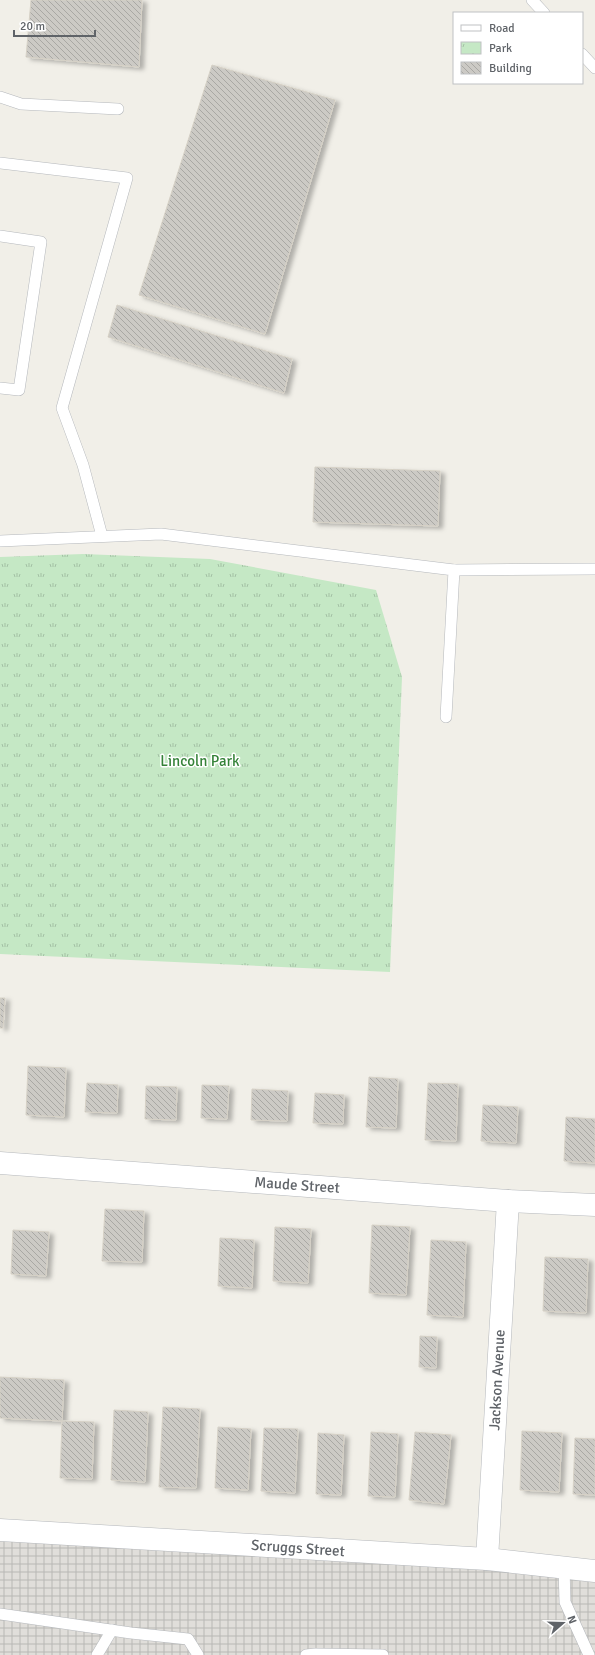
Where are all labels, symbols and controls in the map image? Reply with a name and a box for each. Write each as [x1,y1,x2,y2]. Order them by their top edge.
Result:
scale bar [14,12,95,38]
legend [453,12,583,84]
text: 20 m [20,19,45,34]
text: Road [489,21,515,36]
text: Park [489,41,512,56]
text: Building [489,61,532,76]
park label: Lincoln Park [160,752,240,770]
street label: Maude Street [254,1173,340,1197]
street label: Jackson Avenue [485,1329,509,1431]
street label: Scruggs Street [251,1536,345,1560]
north arrow [543,1603,583,1643]
text: N [565,1614,579,1626]

